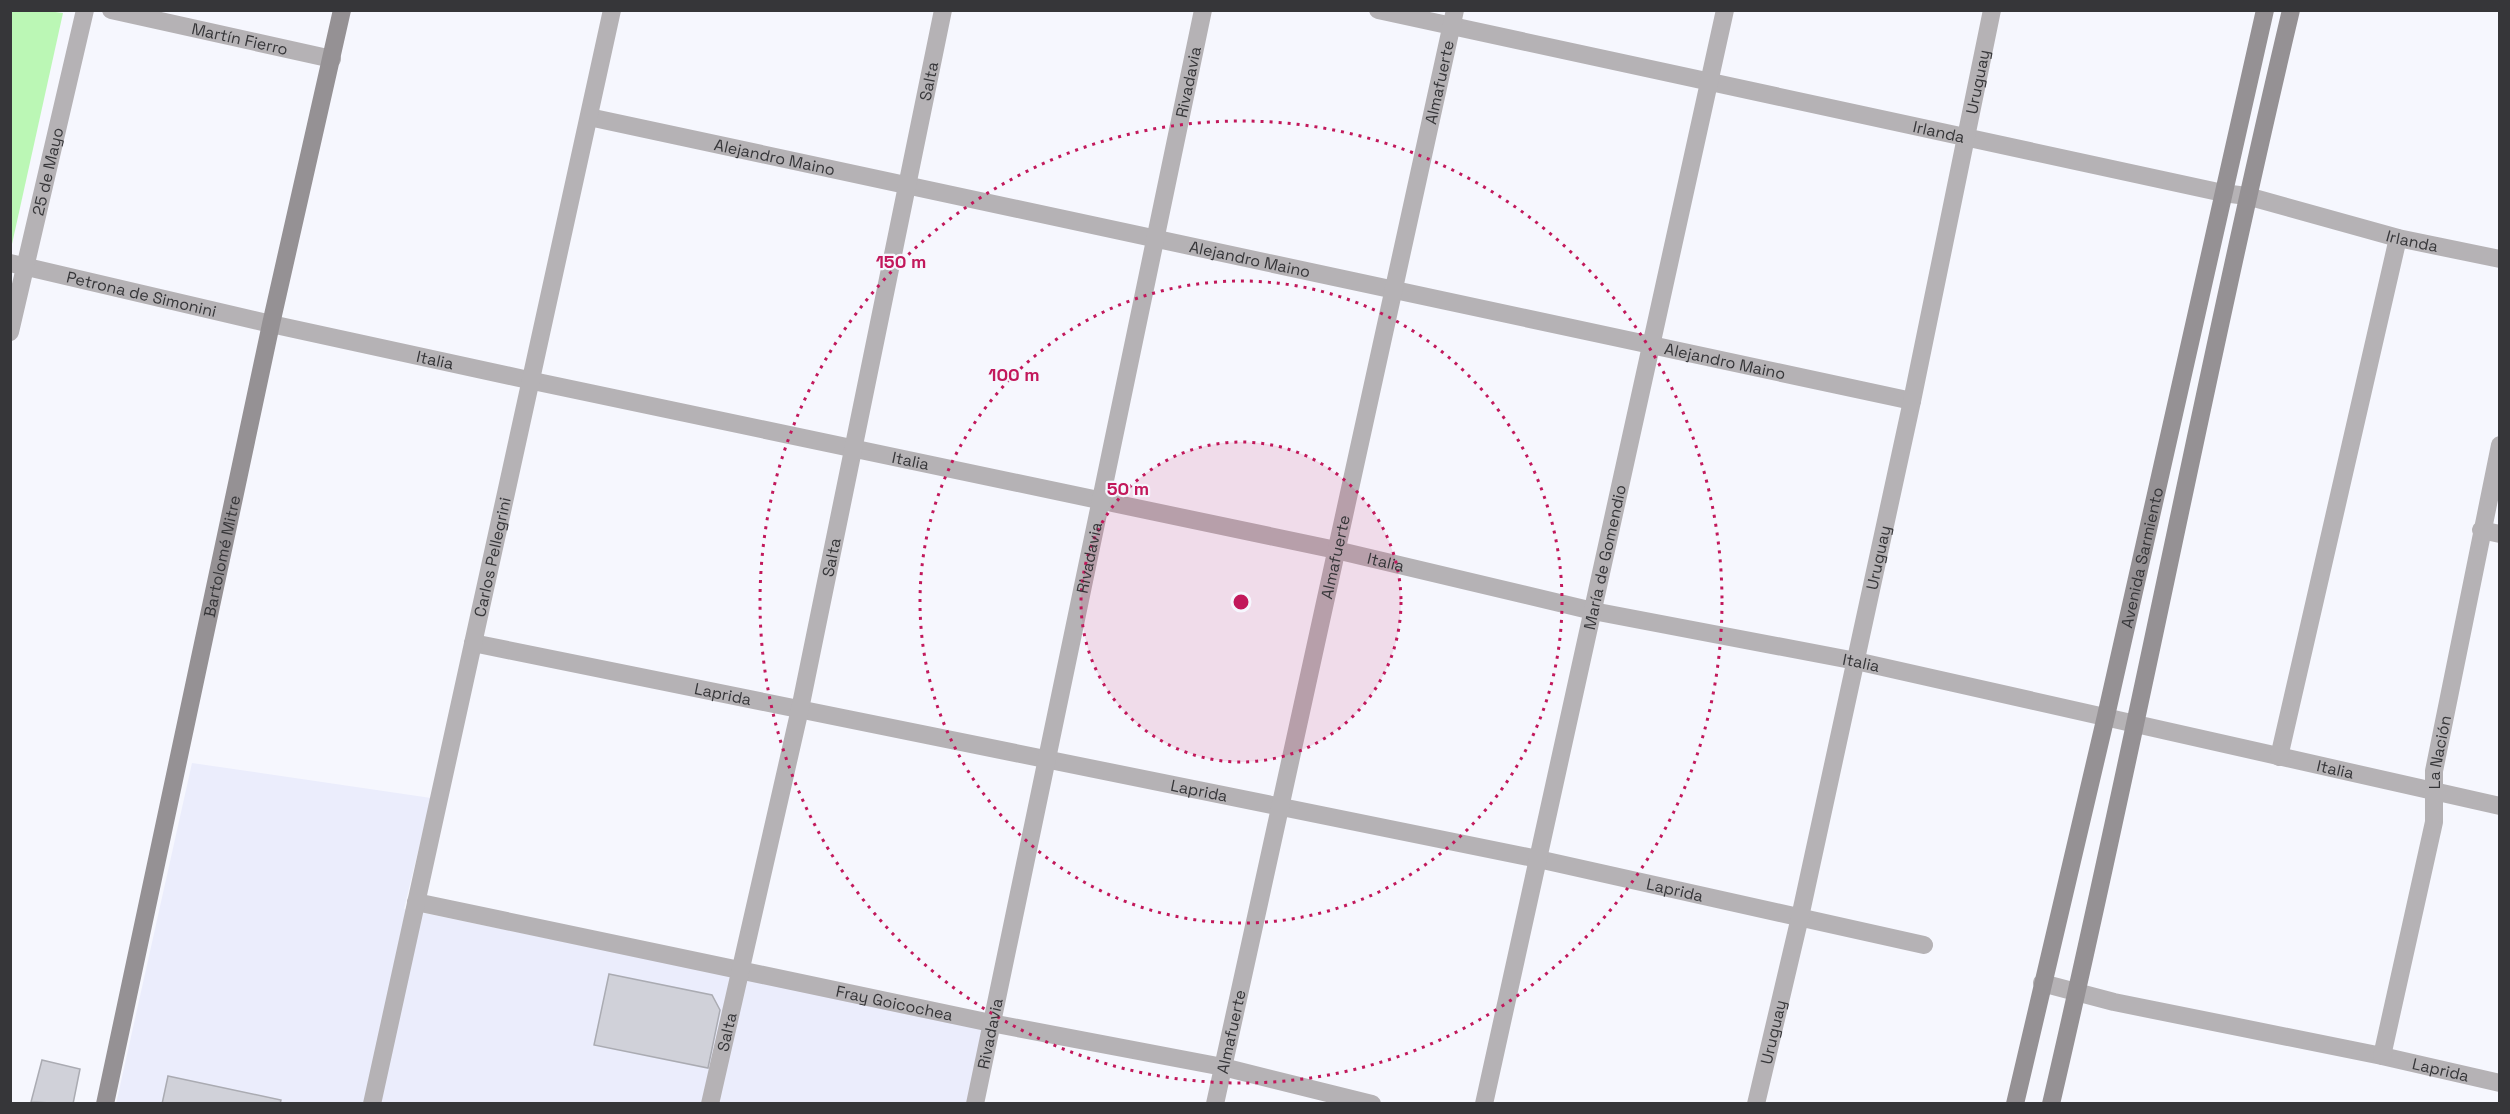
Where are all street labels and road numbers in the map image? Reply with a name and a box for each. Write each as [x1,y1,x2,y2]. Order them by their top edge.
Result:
street label: Martín Fierro [190,18,290,60]
street label: Almafuerte [1420,38,1459,126]
street label: Rivadavia [1171,45,1206,120]
street label: Uruguay [1961,48,1995,116]
street label: Salta [915,60,943,103]
street label: Irlanda [1911,116,1967,148]
street label: 25 de Mayo [28,125,68,218]
street label: Alejandro Maino [712,134,837,181]
street label: Irlanda [2384,225,2440,257]
street label: Alejandro Maino [1187,236,1312,283]
street label: Petrona de Simonini [64,267,218,322]
street label: Alejandro Maino [1663,338,1787,385]
street label: Italia [414,346,456,374]
street label: Italia [890,447,931,475]
street label: María de Gomendio [1579,483,1631,632]
street label: Avenida Sarmiento [2116,485,2168,630]
street label: Bartolomé Mitre [199,493,245,619]
street label: Carlos Pellegrini [469,495,516,619]
street label: Almafuerte [1316,513,1355,601]
street label: Rivadavia [1072,520,1107,595]
street label: Uruguay [1861,523,1896,592]
street label: Salta [817,536,846,579]
street label: Italia [1365,548,1406,577]
street label: Italia [1841,649,1882,677]
street label: Laprida [692,678,753,710]
street label: La Nación [2424,713,2456,789]
street label: Italia [2315,755,2356,784]
street label: Laprida [1169,775,1230,807]
street label: Laprida [1644,873,1705,907]
street label: Fray Goicochea [834,981,955,1026]
street label: Almafuerte [1212,988,1251,1076]
street label: Rivadavia [973,996,1008,1071]
street label: Uruguay [1756,998,1791,1066]
street label: Salta [712,1010,742,1054]
street label: Laprida [2410,1053,2471,1087]

